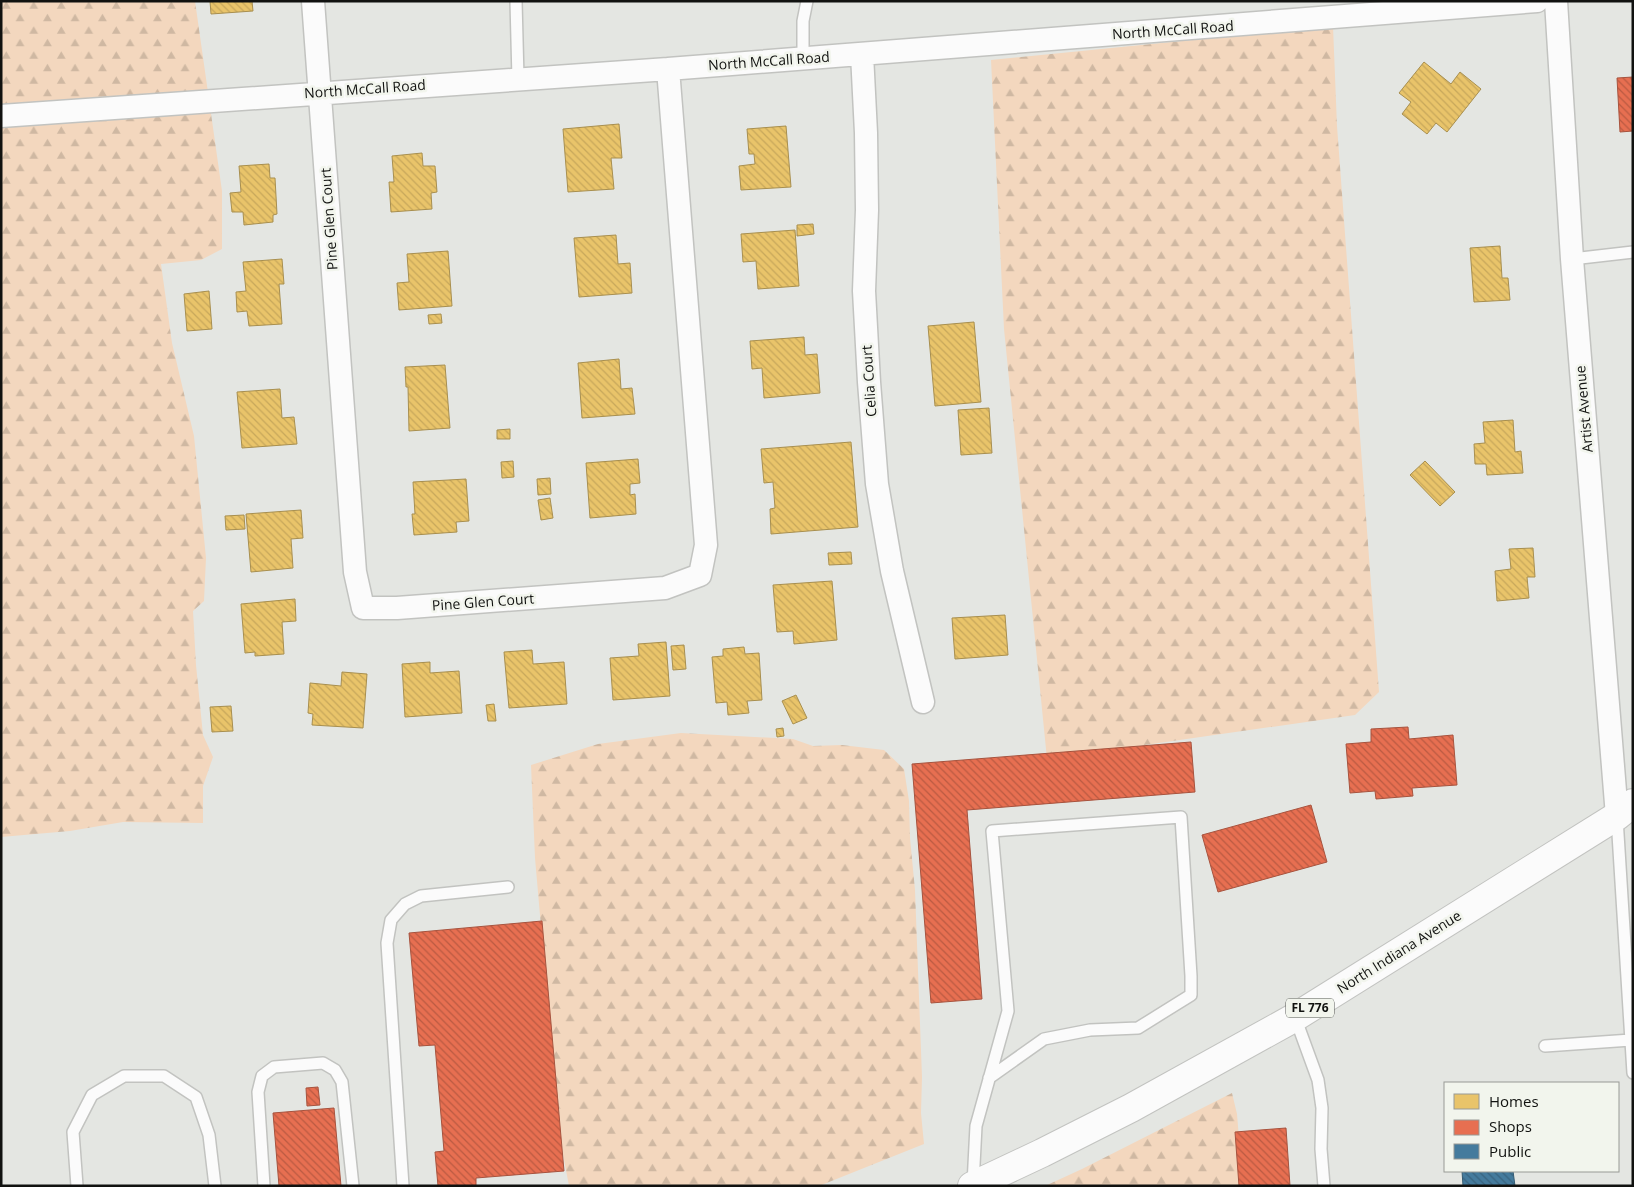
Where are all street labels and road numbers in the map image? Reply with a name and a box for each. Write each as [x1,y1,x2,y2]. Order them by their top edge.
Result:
street label: North McCall Road [1111,16,1234,43]
street label: North McCall Road [707,47,830,74]
street label: North McCall Road [303,75,426,102]
street label: Pine Glen Court [315,167,342,271]
street label: Celia Court [857,345,880,417]
street label: Artist Avenue [1570,365,1597,453]
street label: Pine Glen Court [431,588,535,615]
street label: North Indiana Avenue [1333,906,1465,998]
road number: FL 776 [1286,998,1334,1018]

